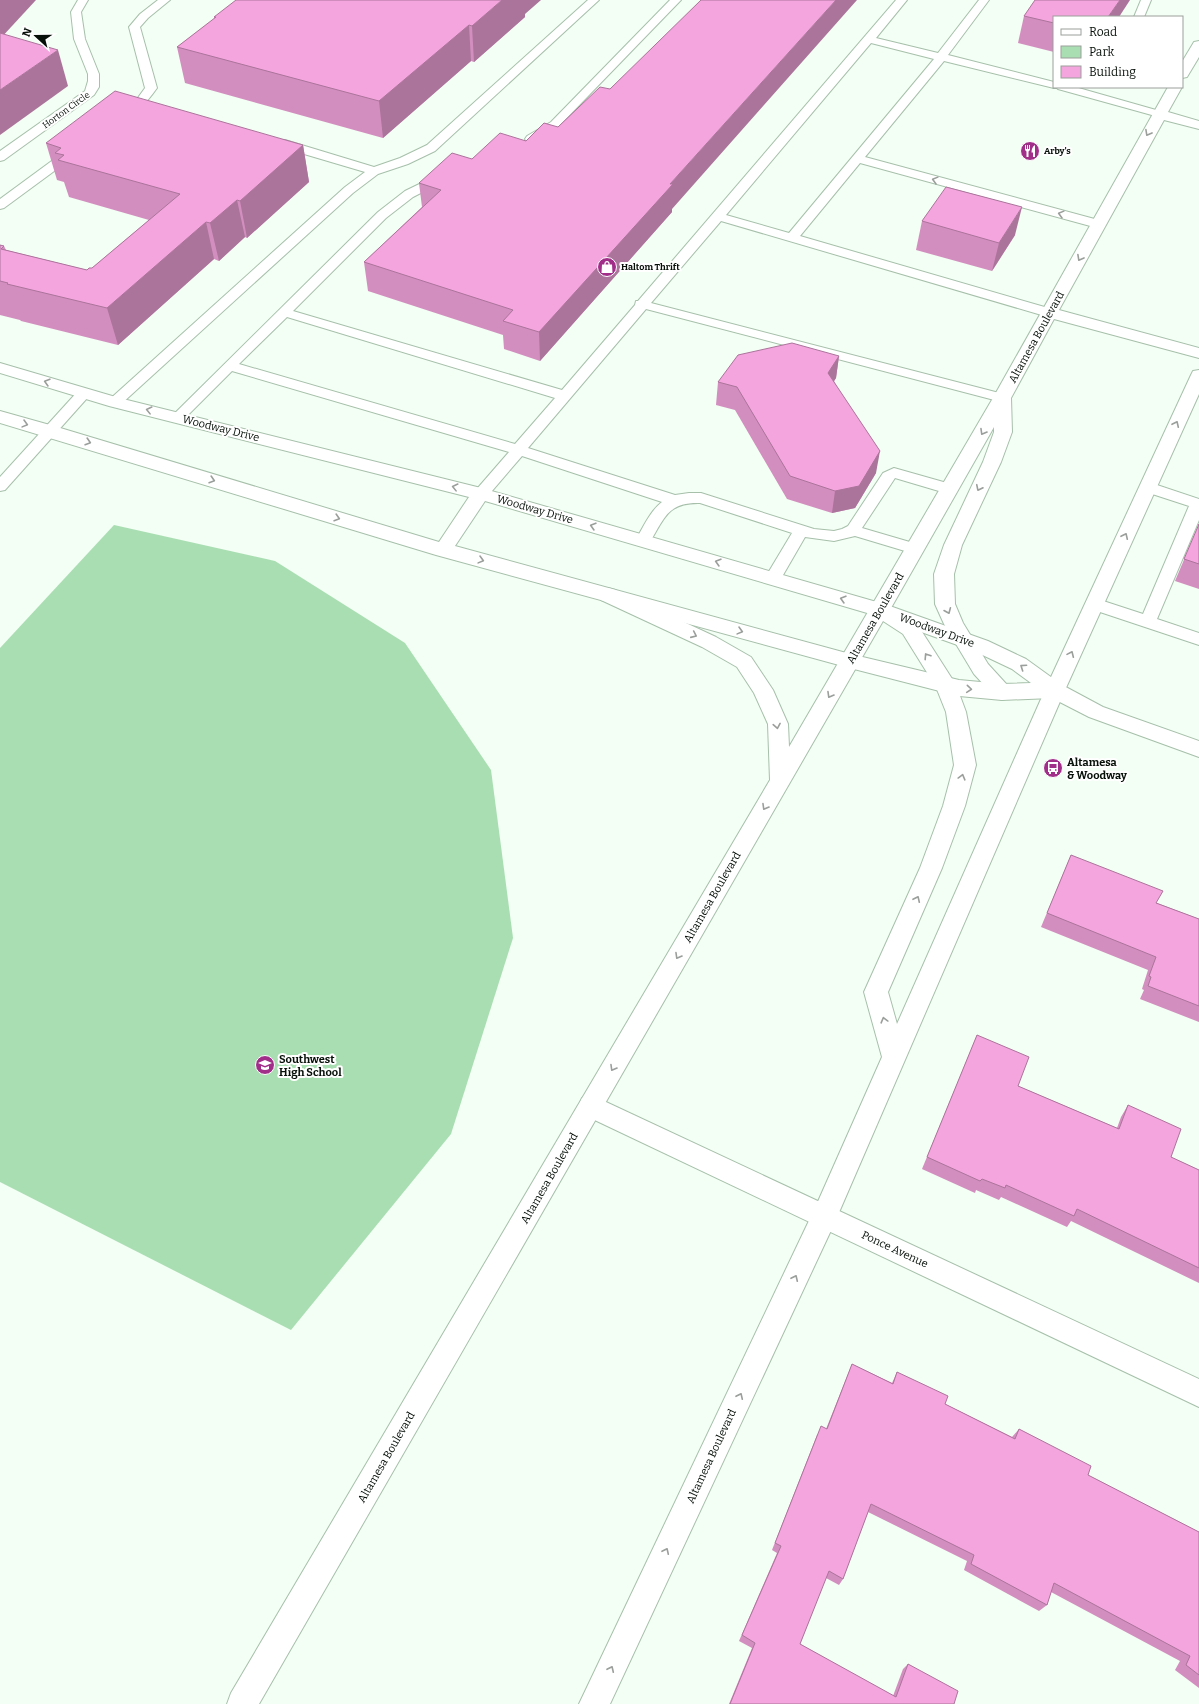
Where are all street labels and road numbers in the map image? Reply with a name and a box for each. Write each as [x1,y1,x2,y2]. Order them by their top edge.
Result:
street label: Horton Circle [40,89,92,130]
street label: Altamesa Boulevard [1006,289,1067,385]
street label: Woodway Drive [181,413,261,444]
street label: Woodway Drive [495,492,575,527]
street label: Altamesa Boulevard [844,570,907,666]
street label: Woodway Drive [898,611,976,650]
street label: Altamesa Boulevard [681,849,744,945]
street label: Altamesa Boulevard [518,1130,581,1226]
street label: Ponce Avenue [859,1228,930,1271]
street label: Altamesa Boulevard [684,1407,739,1505]
street label: Altamesa Boulevard [355,1409,418,1505]

